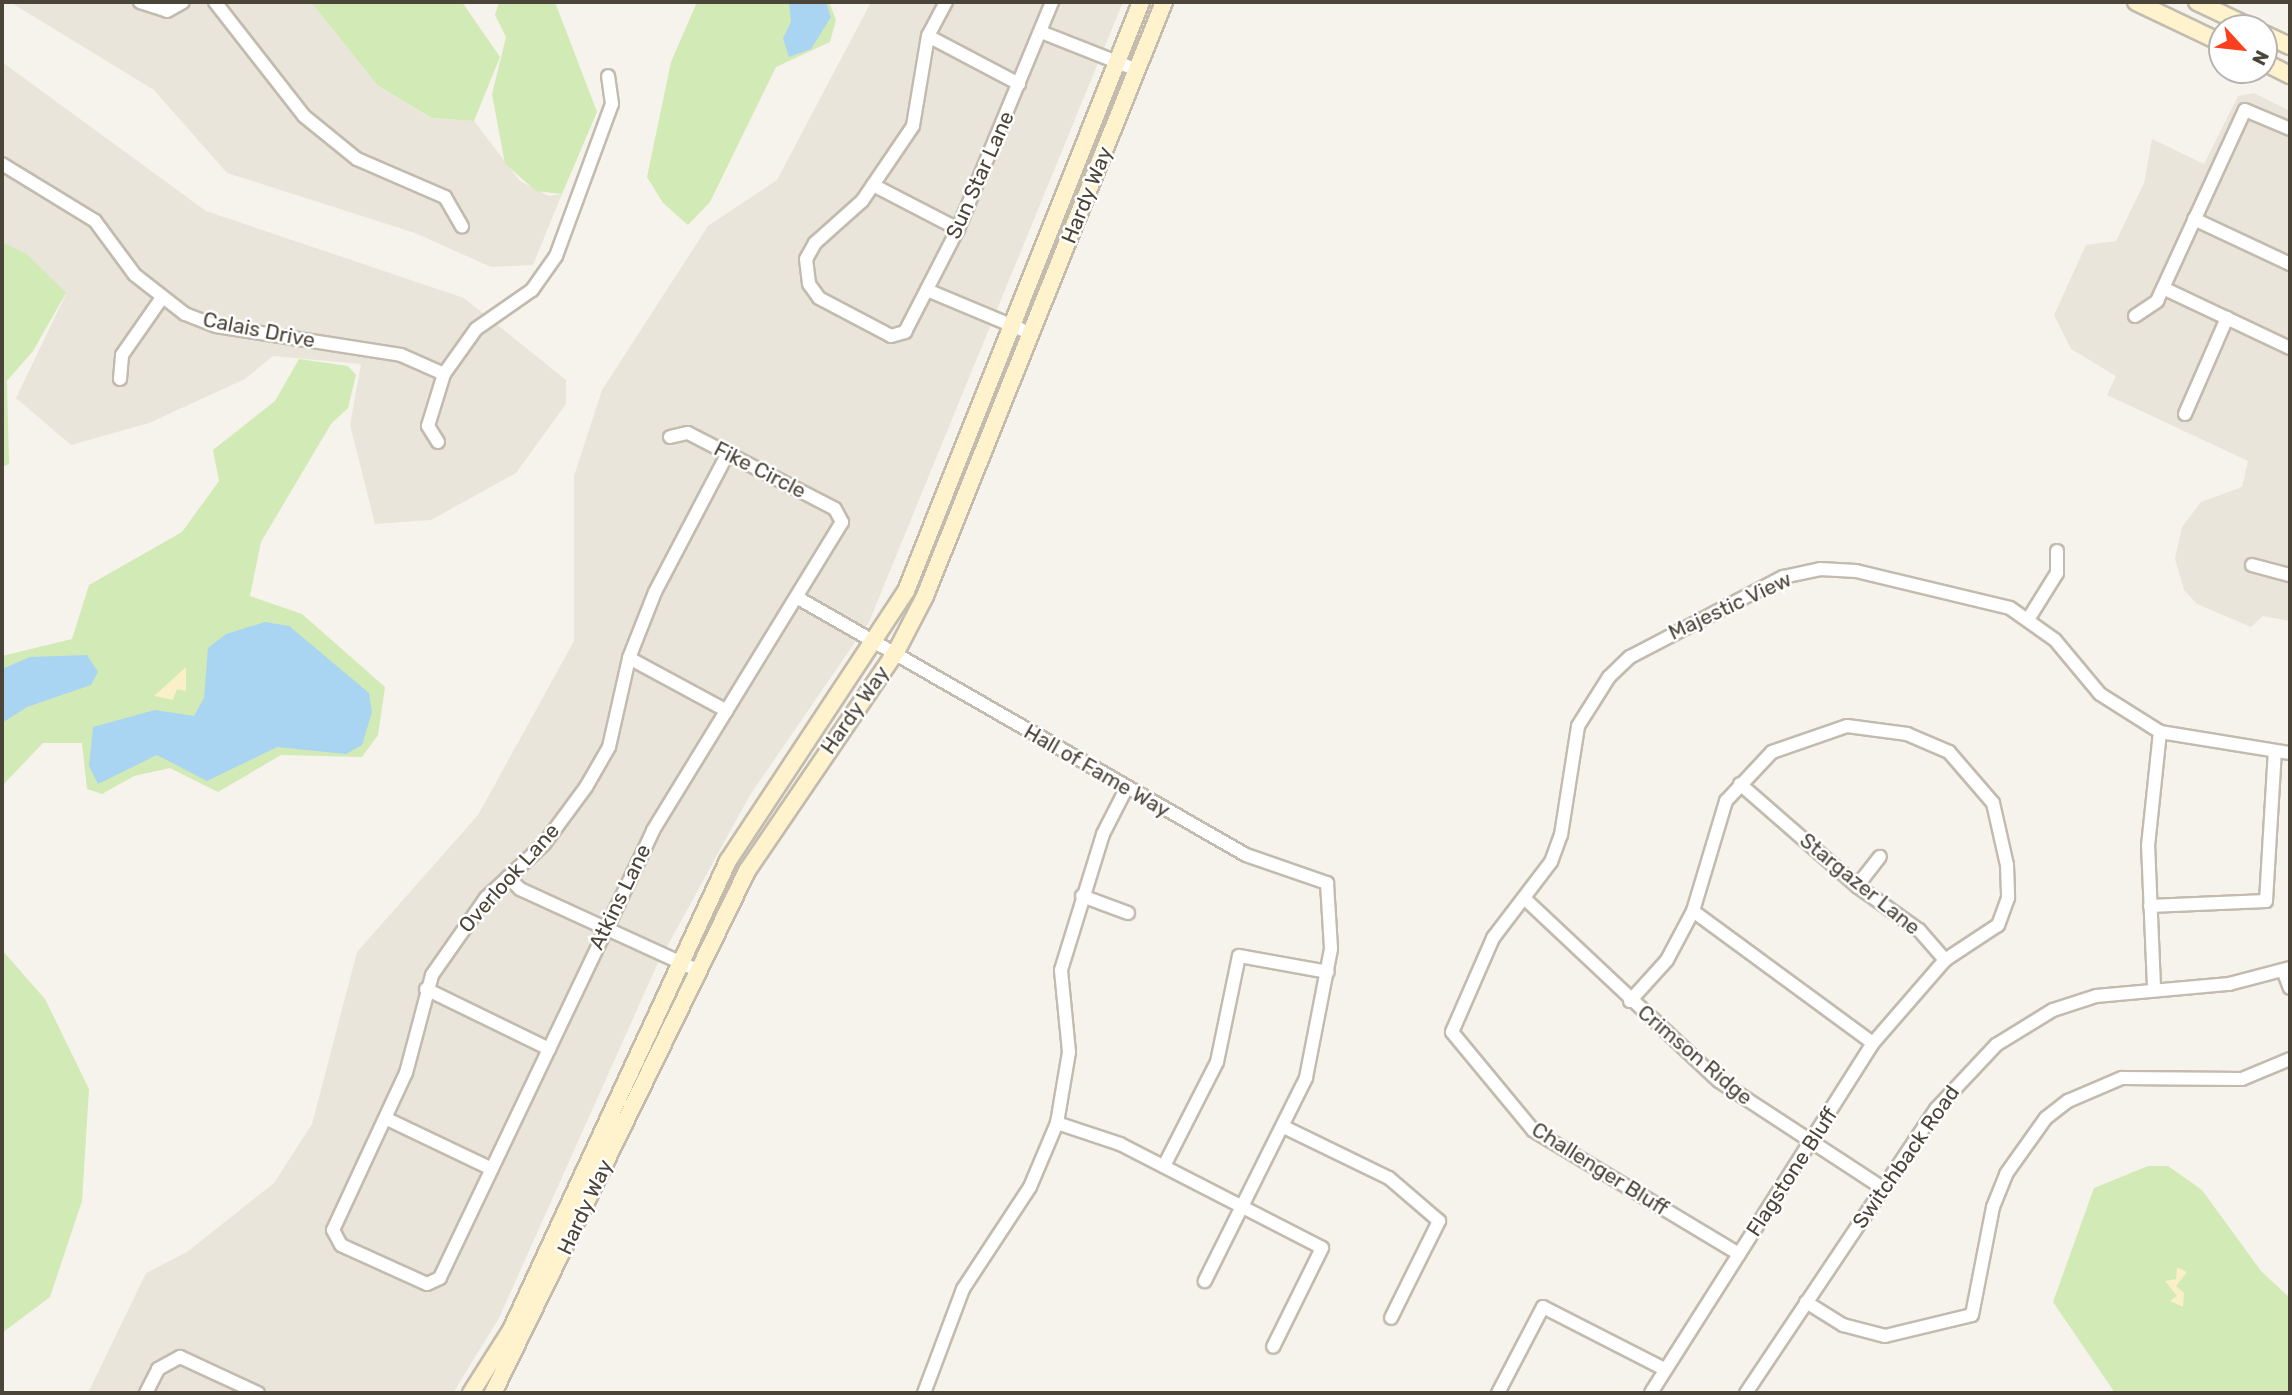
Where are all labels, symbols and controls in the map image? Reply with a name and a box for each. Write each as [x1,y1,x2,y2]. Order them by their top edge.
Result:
north arrow [2208,14,2278,84]
text: N [2247,47,2274,69]
street label: Sun Star Lane [941,107,1019,243]
street label: Hardy Way [1056,143,1118,247]
street label: Calais Drive [201,307,317,353]
street label: Fike Circle [710,436,810,504]
street label: Majestic View [1664,566,1796,646]
street label: Hardy Way [815,661,895,759]
street label: Hall of Fame Way [1019,719,1175,823]
street label: Overlook Lane [453,818,565,938]
street label: Stargazer Lane [1795,828,1925,940]
street label: Atkins Lane [584,840,656,954]
street label: Crimson Ridge [1633,1000,1757,1110]
street label: Switchback Road [1847,1081,1965,1233]
street label: Flagstone Bluff [1741,1103,1843,1241]
street label: Challenger Bluff [1527,1117,1673,1221]
street label: Hardy Way [552,1155,618,1259]

